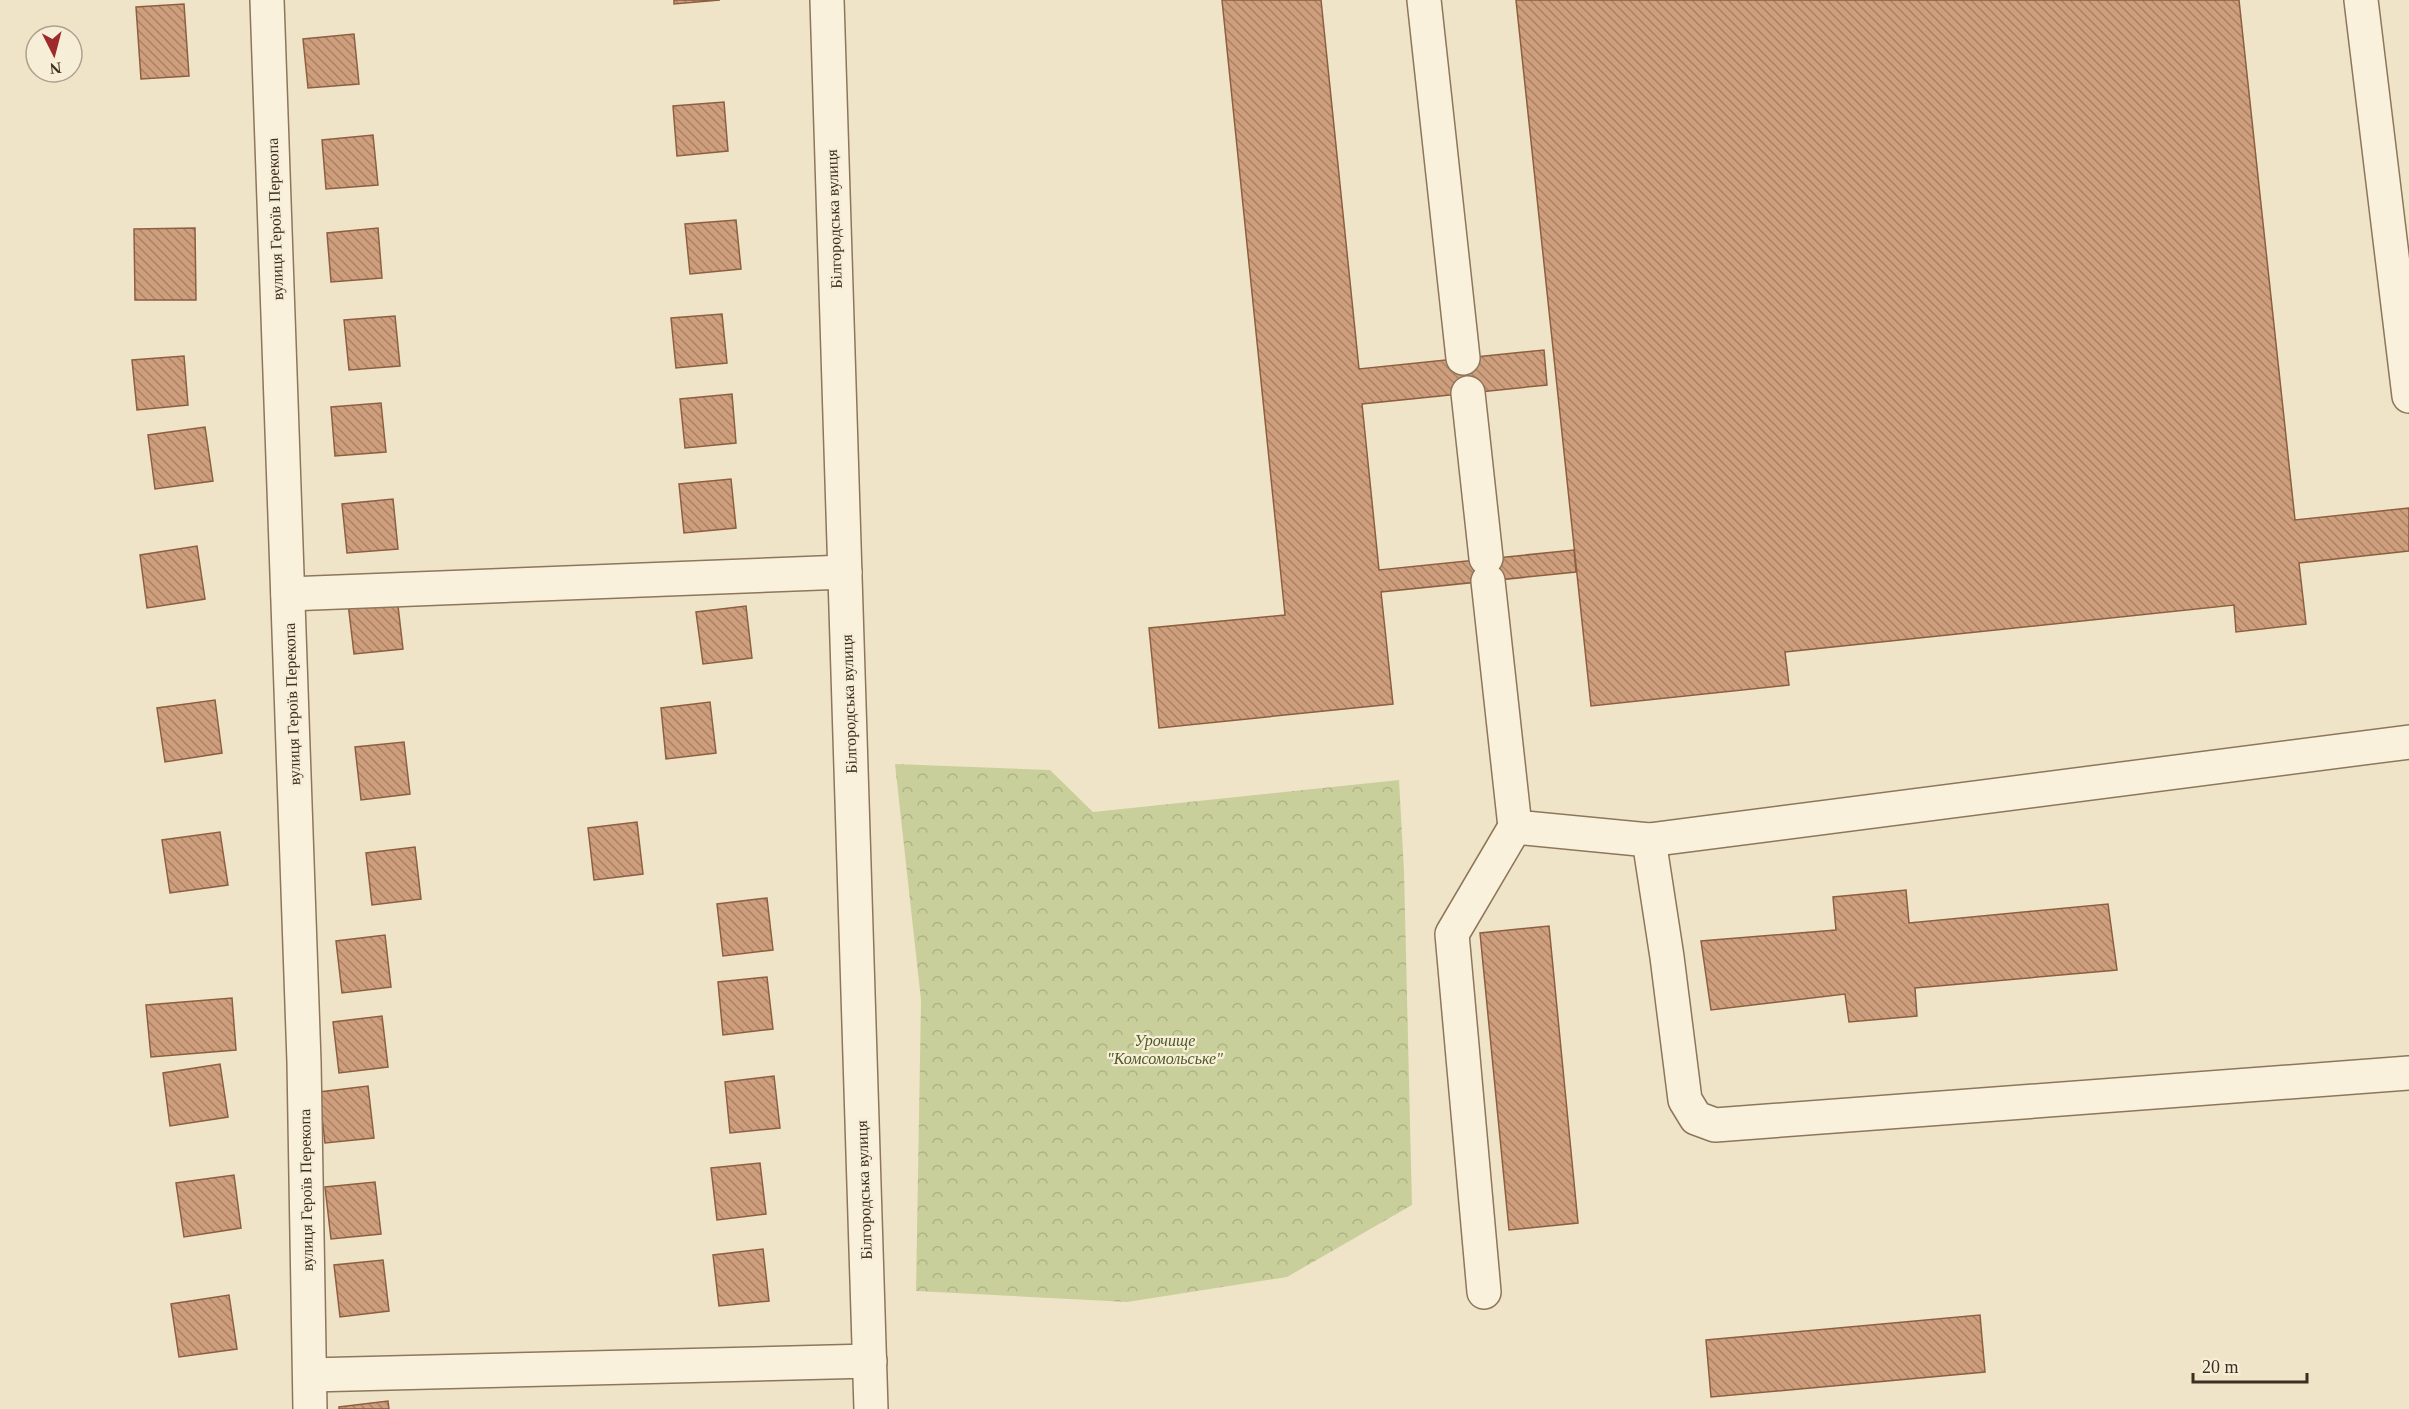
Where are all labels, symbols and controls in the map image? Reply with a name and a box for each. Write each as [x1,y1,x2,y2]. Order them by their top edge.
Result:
north arrow [24,24,84,84]
text: N [48,59,62,78]
street label: вулиця Героїв Перекопа [264,138,287,300]
street label: Білгородська вулиця [823,148,846,289]
street label: вулиця Героїв Перекопа [281,623,304,785]
street label: Білгородська вулиця [838,633,861,774]
park label: Урочище "Комсомольське" [1107,1032,1223,1067]
street label: вулиця Героїв Перекопа [296,1109,317,1271]
street label: Білгородська вулиця [853,1119,876,1260]
scale bar [2193,1346,2307,1384]
text: 20 m [2202,1357,2239,1377]

